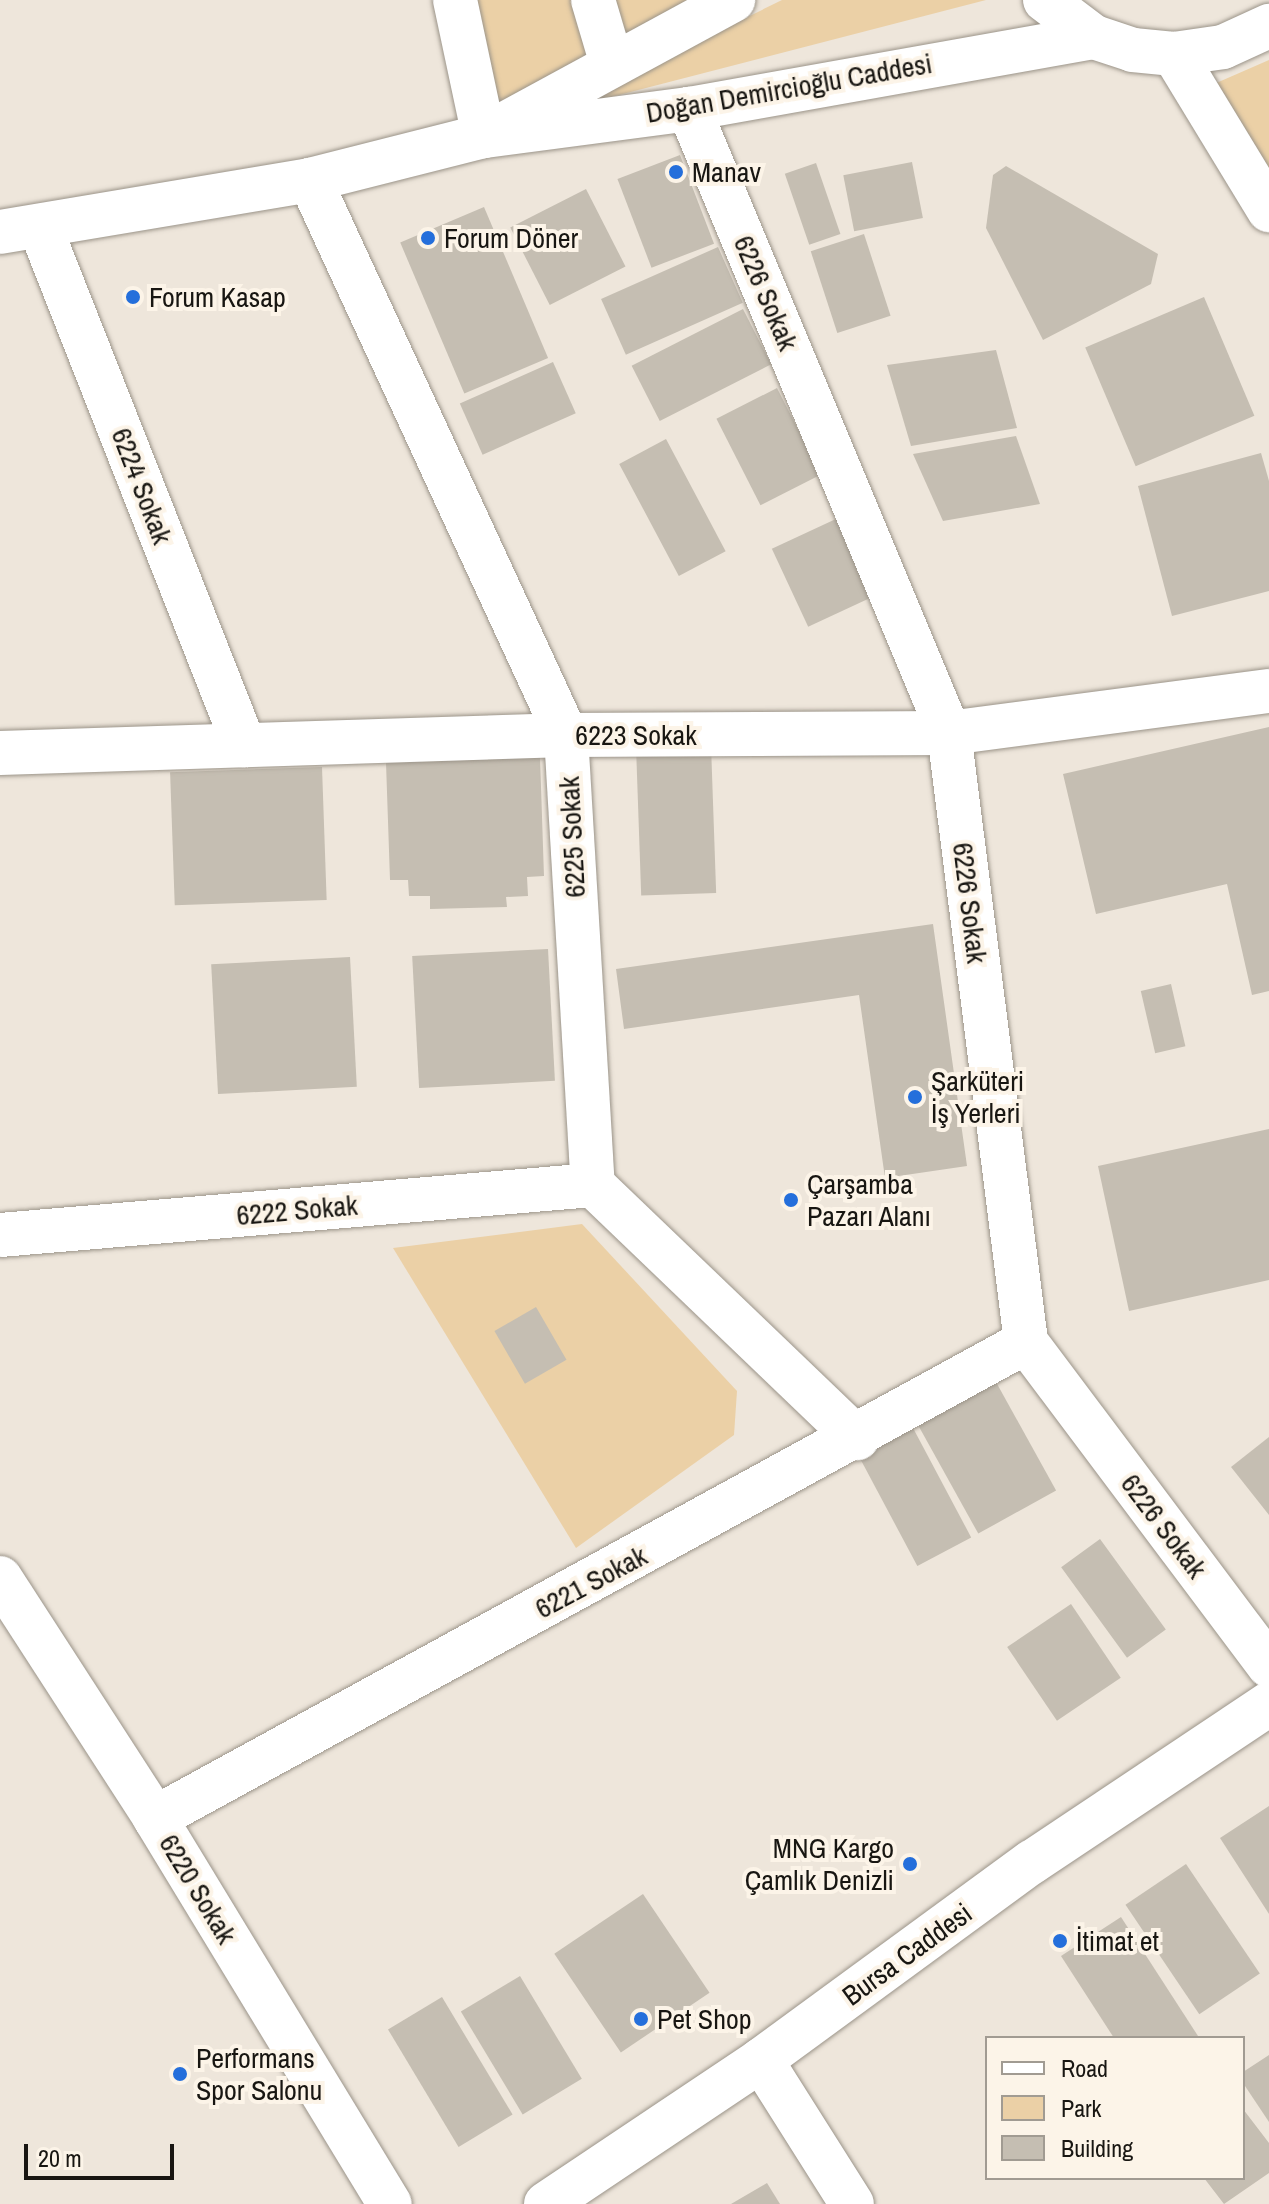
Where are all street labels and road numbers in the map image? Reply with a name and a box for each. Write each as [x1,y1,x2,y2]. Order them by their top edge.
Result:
street label: Doğan Demircioğlu Caddesi [643,46,935,130]
street label: 6226 Sokak [727,231,805,355]
street label: 6224 Sokak [105,423,179,549]
street label: 6223 Sokak [575,718,697,752]
street label: 6225 Sokak [552,776,592,898]
street label: 6226 Sokak [946,841,994,965]
street label: 6222 Sokak [235,1188,359,1232]
street label: 6226 Sokak [1114,1467,1214,1585]
street label: 6221 Sokak [530,1539,652,1625]
street label: 6220 Sokak [152,1828,244,1950]
street label: Bursa Caddesi [836,1896,978,2012]

